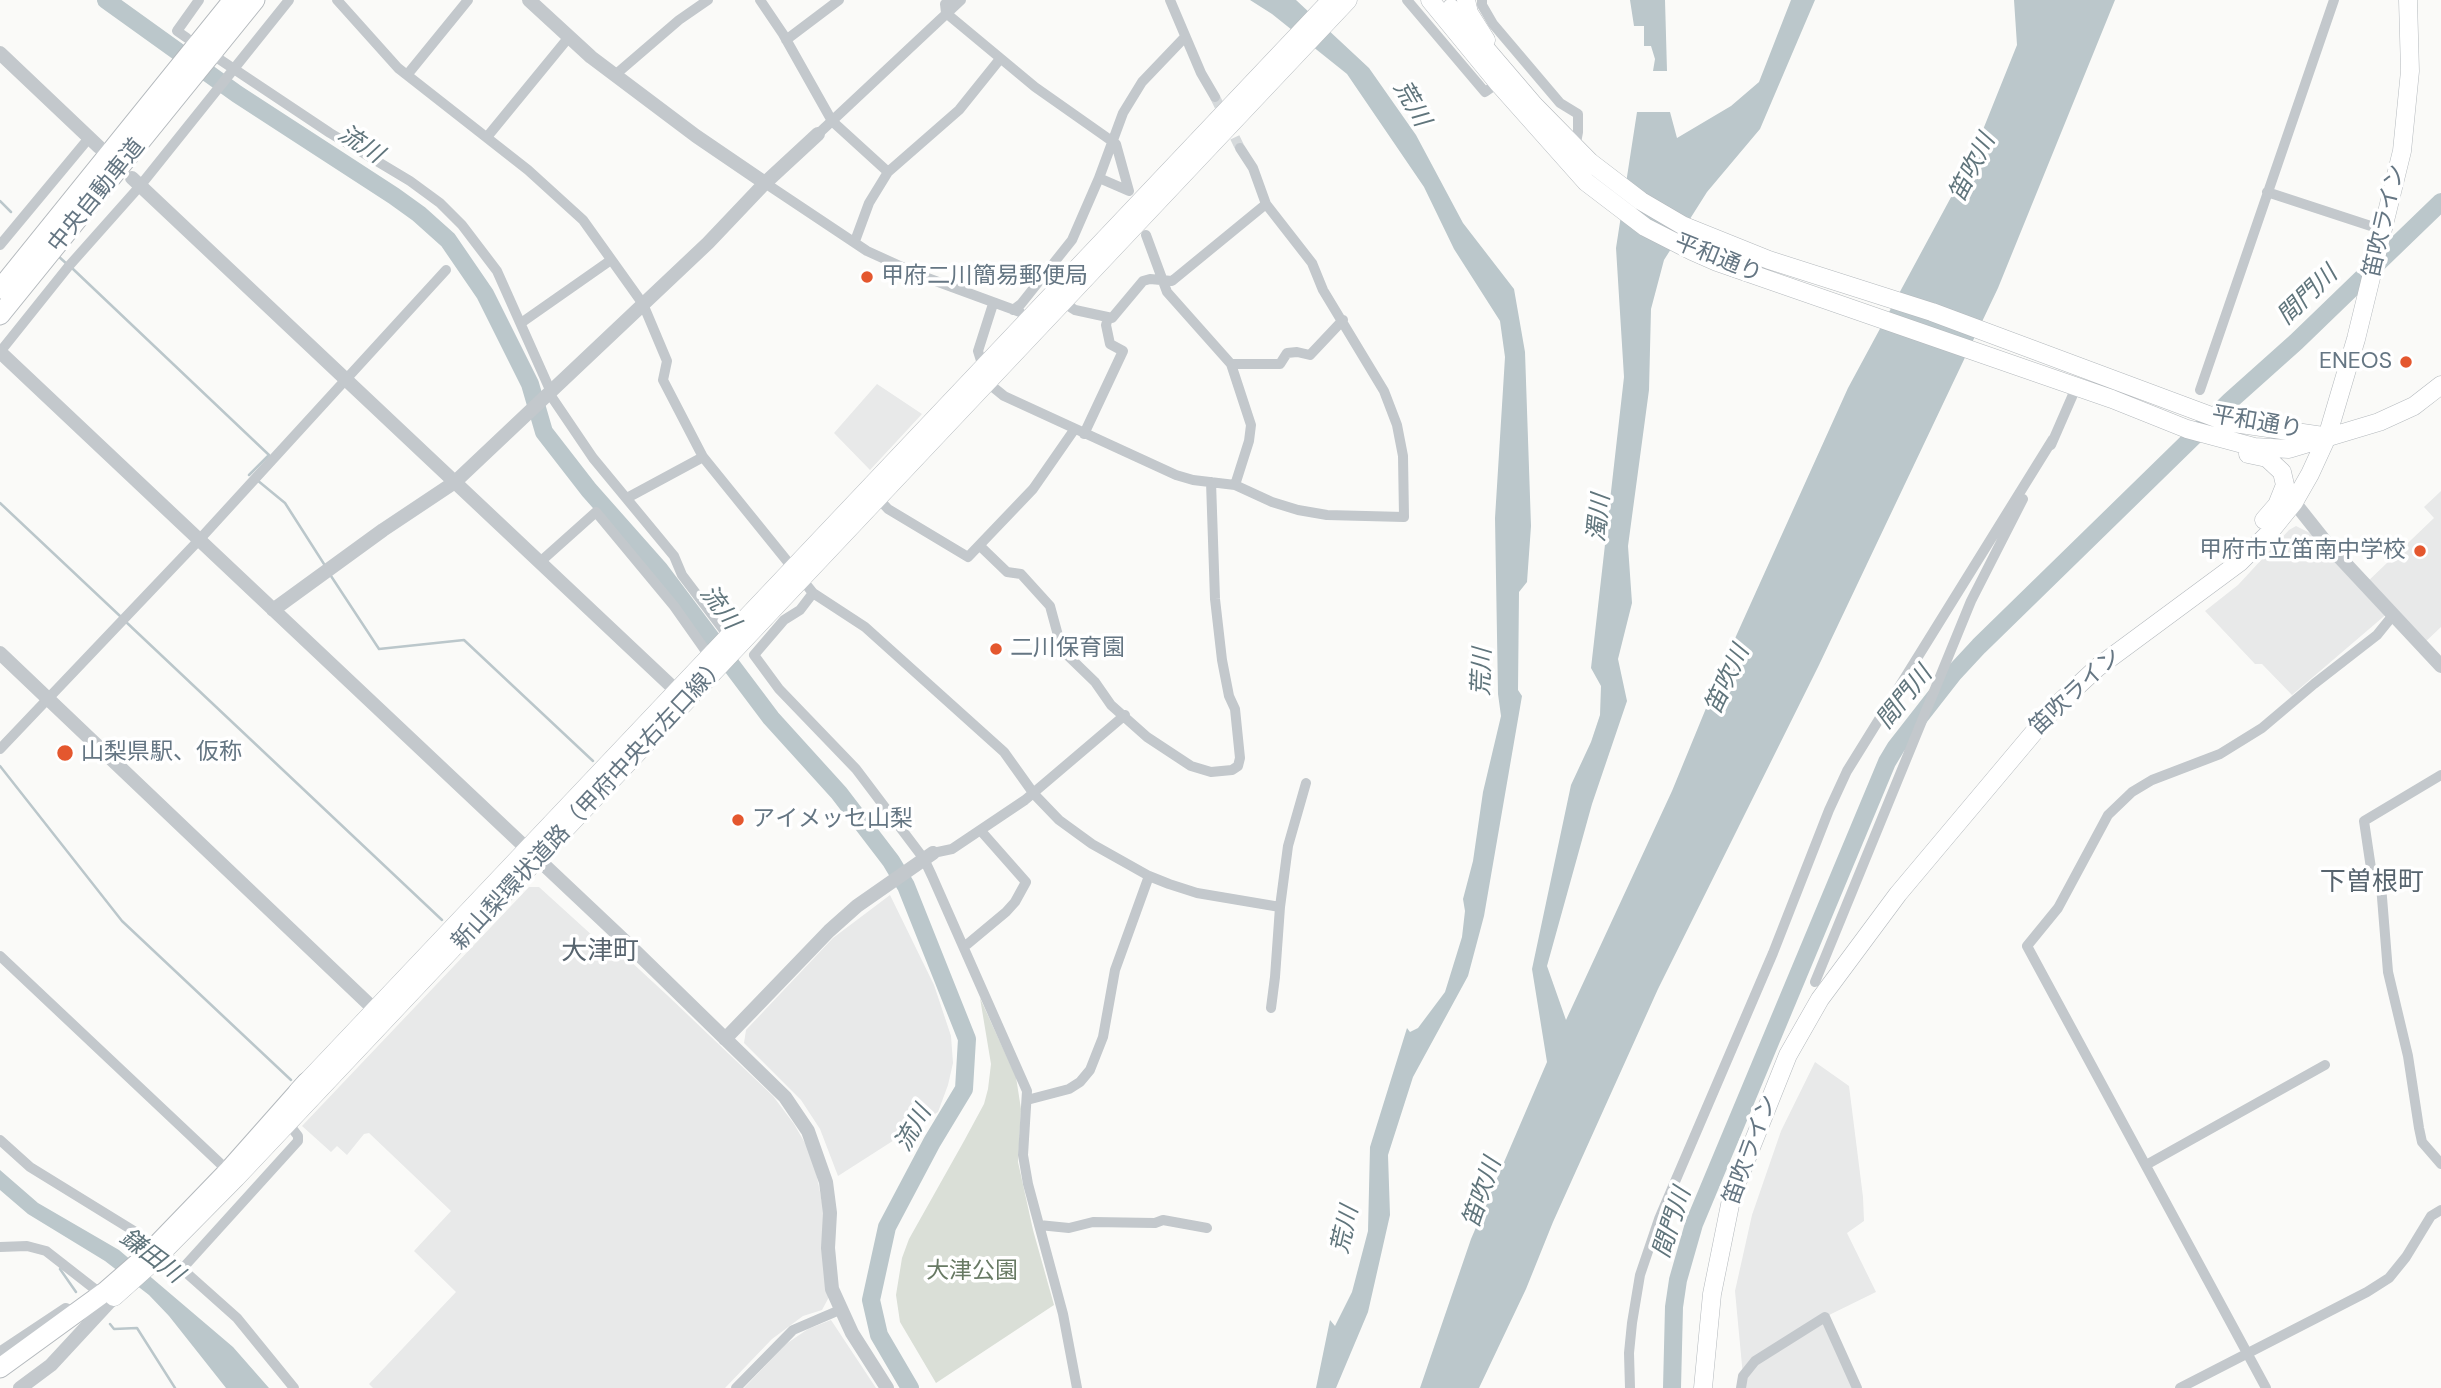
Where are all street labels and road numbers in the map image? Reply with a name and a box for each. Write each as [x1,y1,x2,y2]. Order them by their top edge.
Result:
street label: 中央自動車道 [43,134,151,258]
street label: 笛吹ライン [2359,162,2411,280]
street label: 平和通り [1670,229,1766,289]
street label: 平和通り [2209,401,2305,445]
street label: 笛吹ライン [2025,643,2127,741]
street label: 新山梨環状道路（甲府中央右左口線） [447,652,733,956]
street label: 笛吹ライン [1718,1091,1784,1209]

